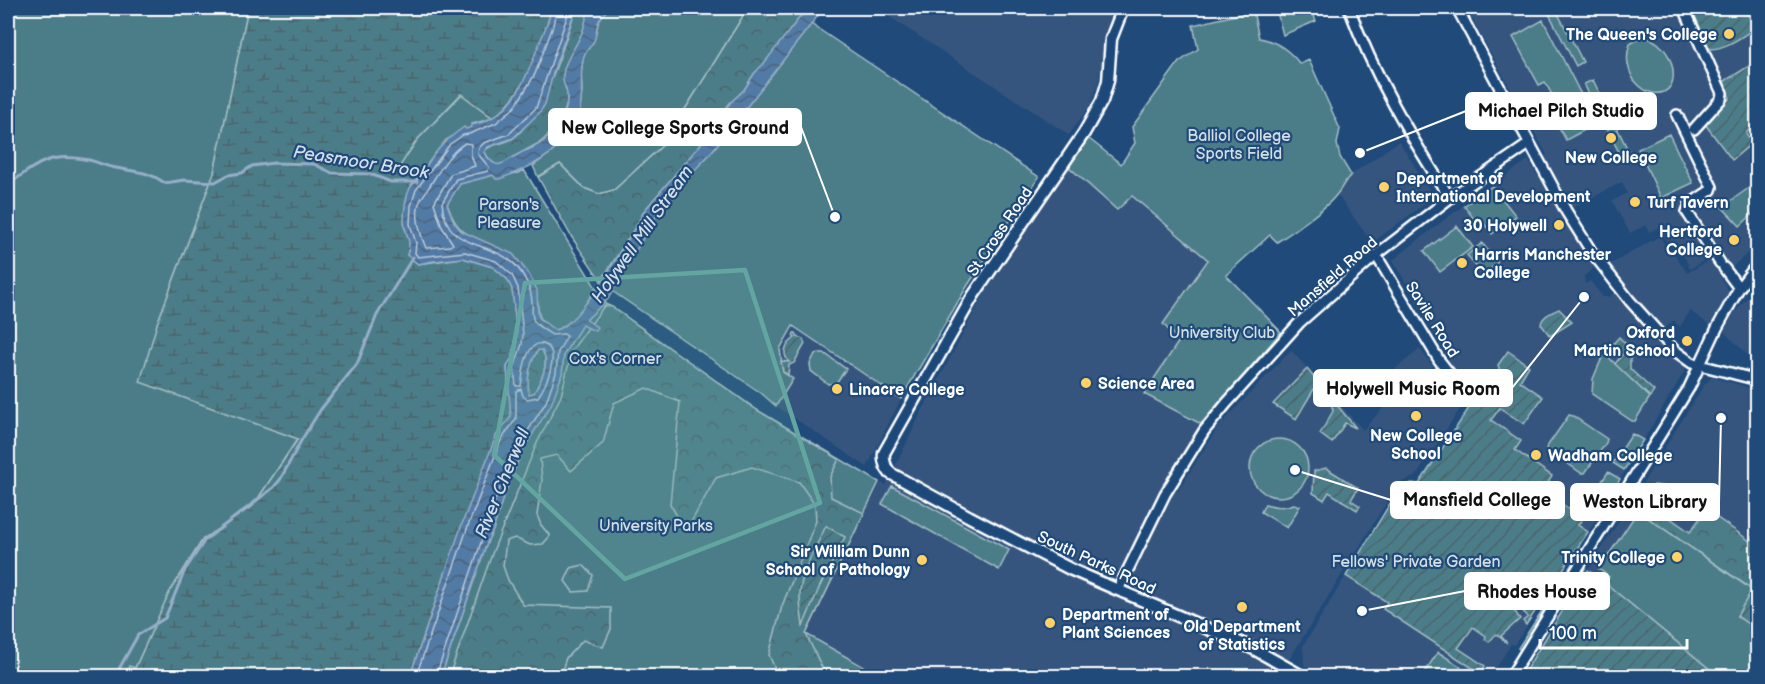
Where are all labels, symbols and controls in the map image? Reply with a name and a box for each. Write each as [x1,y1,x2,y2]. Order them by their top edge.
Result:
place label: The Queen's College [1566,26,1717,45]
marker: The Queen's College [1722,27,1736,41]
callout: Michael Pilch Studio [1466,93,1656,129]
text: Michael Pilch Studio [1478,101,1644,122]
callout: New College Sports Ground [549,109,801,145]
text: New College Sports Ground [561,118,789,139]
park label: Balliol College Sports Field [1187,127,1291,164]
marker: New College [1604,131,1618,145]
water label: Peasmoor Brook [292,141,431,184]
place label: New College [1565,149,1657,168]
water label: Holywell Mill Stream [587,161,698,307]
place label: Department of International Development [1396,170,1591,207]
marker: Department of International Development [1377,180,1391,194]
street label: St Cross Road [963,184,1037,280]
place label: Turf Tavern [1647,194,1729,213]
marker: Turf Tavern [1628,195,1642,209]
park label: Parson's Pleasure [477,196,541,233]
place label: 30 Holywell [1463,217,1547,236]
marker: 30 Holywell [1552,218,1566,232]
place label: Hertford College [1659,223,1722,260]
street label: Mansfield Road [1284,233,1382,321]
marker: Hertford College [1727,233,1741,247]
place label: Harris Manchester College [1474,246,1612,283]
marker: Harris Manchester College [1455,256,1469,270]
street label: Savile Road [1401,278,1463,361]
park label: University Club [1169,324,1275,343]
place label: Oxford Martin School [1573,324,1675,361]
marker: Oxford Martin School [1680,334,1694,348]
park label: Cox's Corner [569,350,662,369]
callout: Holywell Music Room [1314,370,1512,406]
place label: Science Area [1098,375,1195,394]
marker: Science Area [1079,376,1093,390]
text: Holywell Music Room [1326,379,1500,400]
place label: Linacre College [849,381,965,400]
marker: Linacre College [830,382,844,396]
marker: New College School [1409,409,1423,423]
water label: River Cherwell [471,424,534,541]
place label: New College School [1370,427,1462,464]
place label: Wadham College [1548,447,1672,466]
marker: Wadham College [1529,448,1543,462]
callout: Mansfield College [1391,482,1564,518]
callout: Weston Library [1571,484,1719,520]
text: Mansfield College [1403,490,1551,511]
text: Weston Library [1583,492,1708,513]
park label: University Parks [599,517,713,536]
street label: South Parks Road [1034,528,1159,599]
place label: Sir William Dunn School of Pathology [766,543,911,580]
place label: Trinity College [1561,549,1665,568]
marker: Trinity College [1670,550,1684,564]
marker: Sir William Dunn School of Pathology [915,553,929,567]
park label: Fellows' Private Garden [1331,553,1501,572]
callout: Rhodes House [1465,573,1609,609]
text: Rhodes House [1477,582,1597,603]
marker: Old Department of Statistics [1235,600,1249,614]
place label: Department of Plant Sciences [1062,606,1170,643]
scale bar [1540,612,1687,650]
marker: Department of Plant Sciences [1043,616,1057,630]
place label: Old Department of Statistics [1183,618,1301,655]
text: 100 m [1549,623,1597,644]

